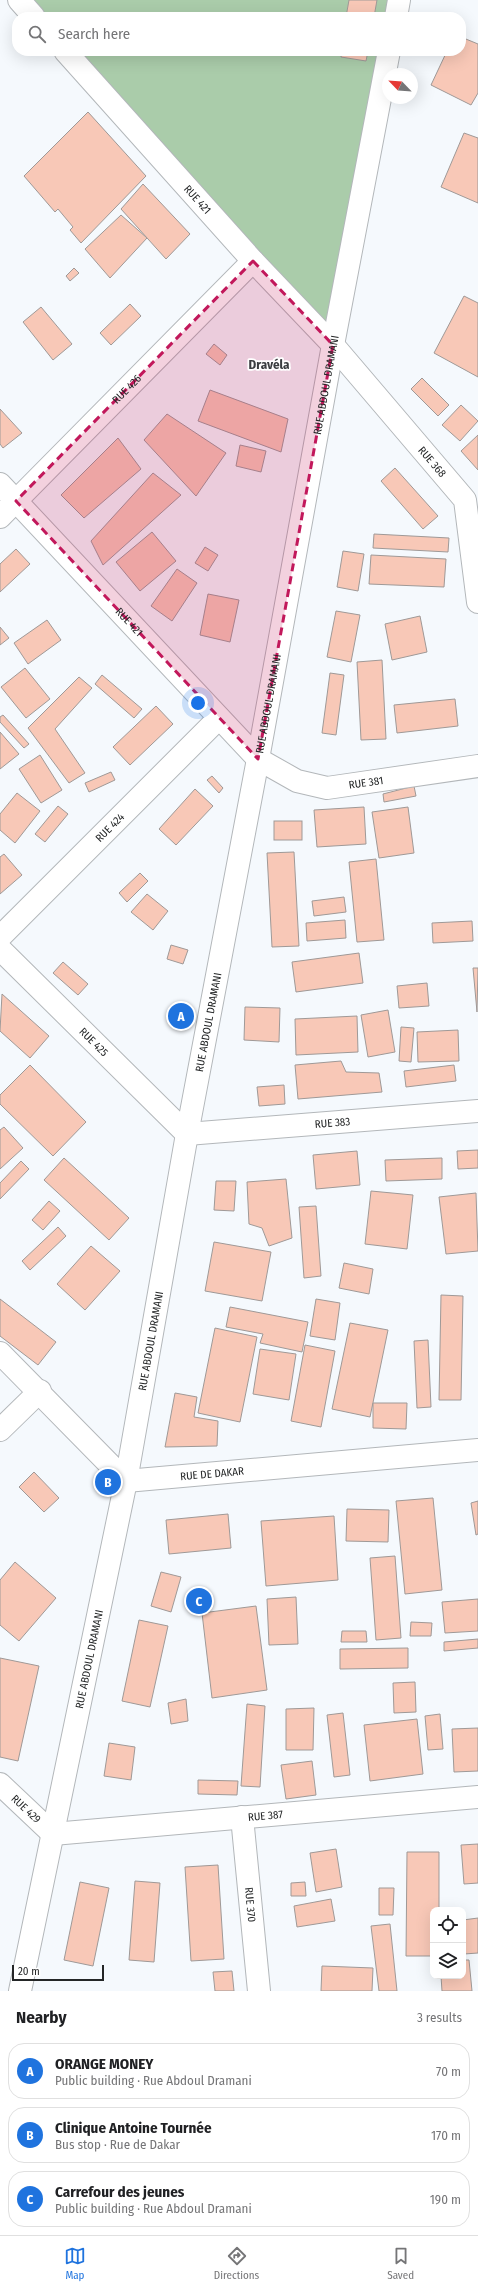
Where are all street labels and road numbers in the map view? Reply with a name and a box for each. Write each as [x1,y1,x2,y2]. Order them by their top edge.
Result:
street label: RUE 421 [181,183,214,217]
street label: RUE ABDOUL DRAMANI [311,334,342,436]
street label: RUE 426 [110,372,144,407]
street label: RUE 368 [415,444,449,480]
street label: RUE 421 [112,605,145,639]
street label: RUE ABDOUL DRAMANI [253,653,284,755]
street label: RUE 381 [348,774,384,792]
street label: RUE 424 [93,810,128,845]
street label: RUE ABDOUL DRAMANI [193,972,224,1073]
street label: RUE 425 [76,1025,111,1059]
street label: RUE 383 [314,1115,351,1131]
street label: RUE ABDOUL DRAMANI [136,1290,166,1392]
street label: RUE DE DAKAR [180,1465,245,1483]
street label: RUE ABDOUL DRAMANI [73,1609,106,1710]
street label: RUE 429 [8,1792,43,1826]
street label: RUE 387 [247,1808,284,1824]
street label: RUE 370 [242,1887,258,1923]

